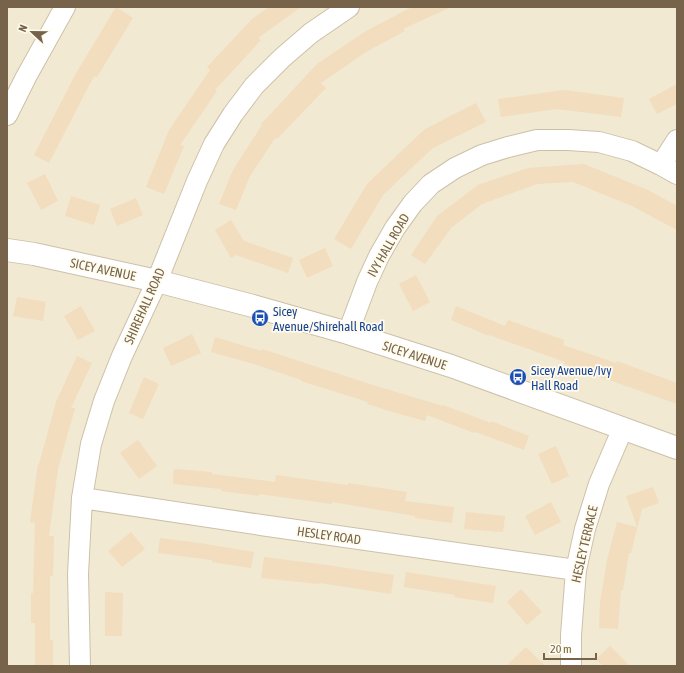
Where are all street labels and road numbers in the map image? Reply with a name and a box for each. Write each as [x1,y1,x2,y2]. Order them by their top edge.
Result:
street label: IVY HALL ROAD [364,211,413,280]
street label: SICEY AVENUE [69,255,137,284]
street label: SHIREHALL ROAD [121,266,168,347]
street label: SICEY AVENUE [381,338,449,373]
street label: HESLEY TERRACE [568,504,601,584]
street label: HESLEY ROAD [296,524,362,547]

